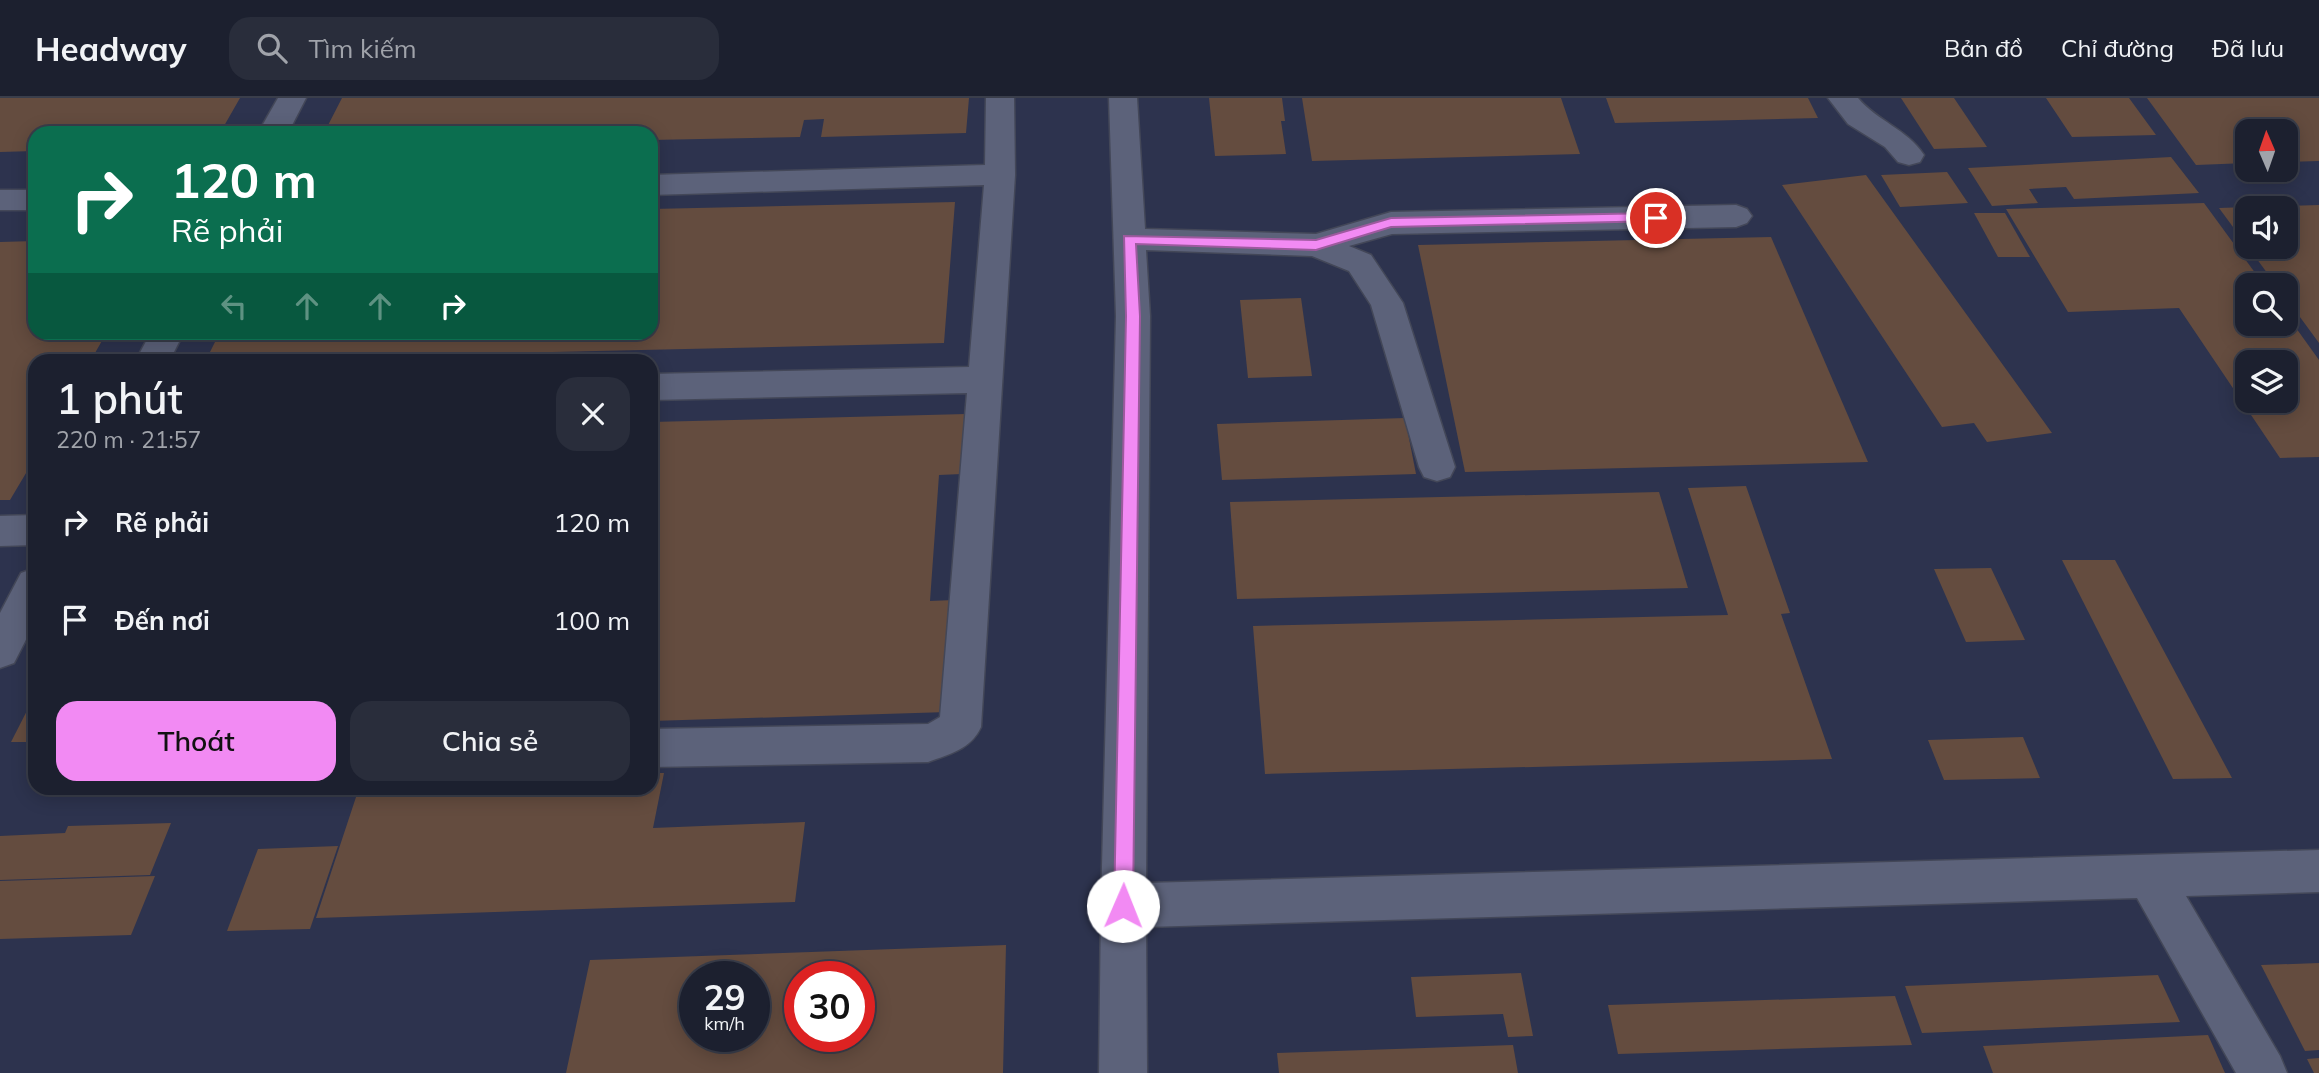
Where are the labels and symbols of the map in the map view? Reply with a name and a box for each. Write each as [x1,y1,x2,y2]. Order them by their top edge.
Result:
north arrow [2235,119,2298,182]
pin [1626,188,1686,248]
position arrow [1086,869,1160,943]
speed limit sign: 30 [784,961,875,1052]

